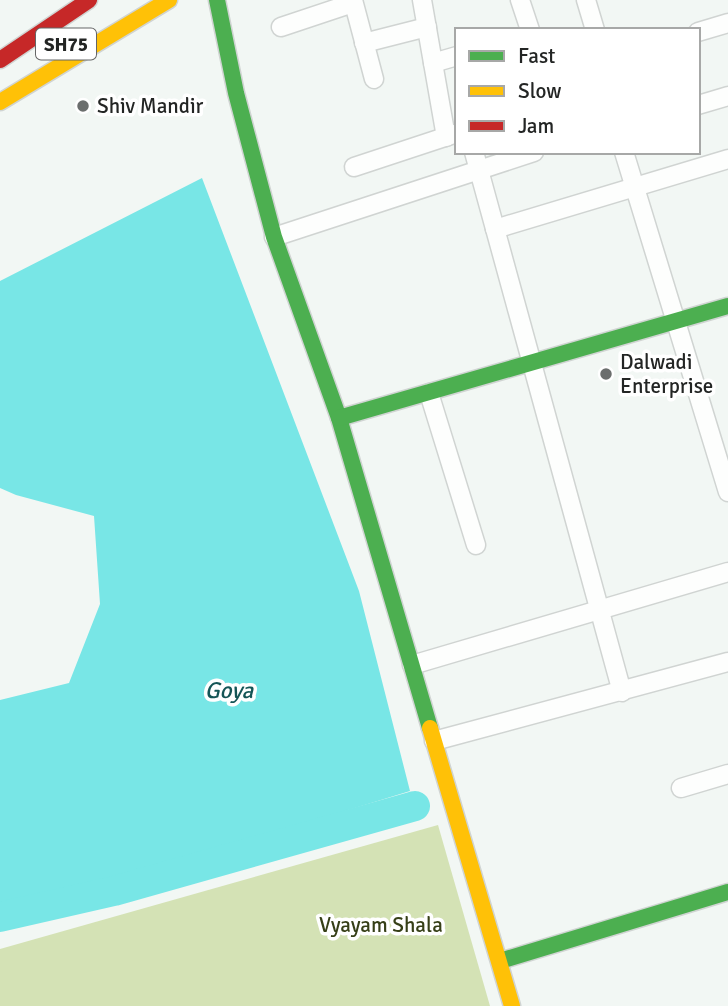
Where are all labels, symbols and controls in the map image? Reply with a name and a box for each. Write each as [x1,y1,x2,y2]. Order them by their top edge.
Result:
road number: SH75 [36,28,96,60]
legend [455,28,700,154]
text: Fast [518,43,555,69]
text: Slow [518,78,562,104]
place label: Shiv Mandir [97,93,204,119]
marker: Shiv Mandir [75,98,91,114]
text: Jam [518,113,554,139]
place label: Dalwadi Enterprise [620,349,713,399]
marker: Dalwadi Enterprise [598,366,614,382]
water label: Goya [205,676,255,705]
park label: Vyayam Shala [319,912,443,938]

